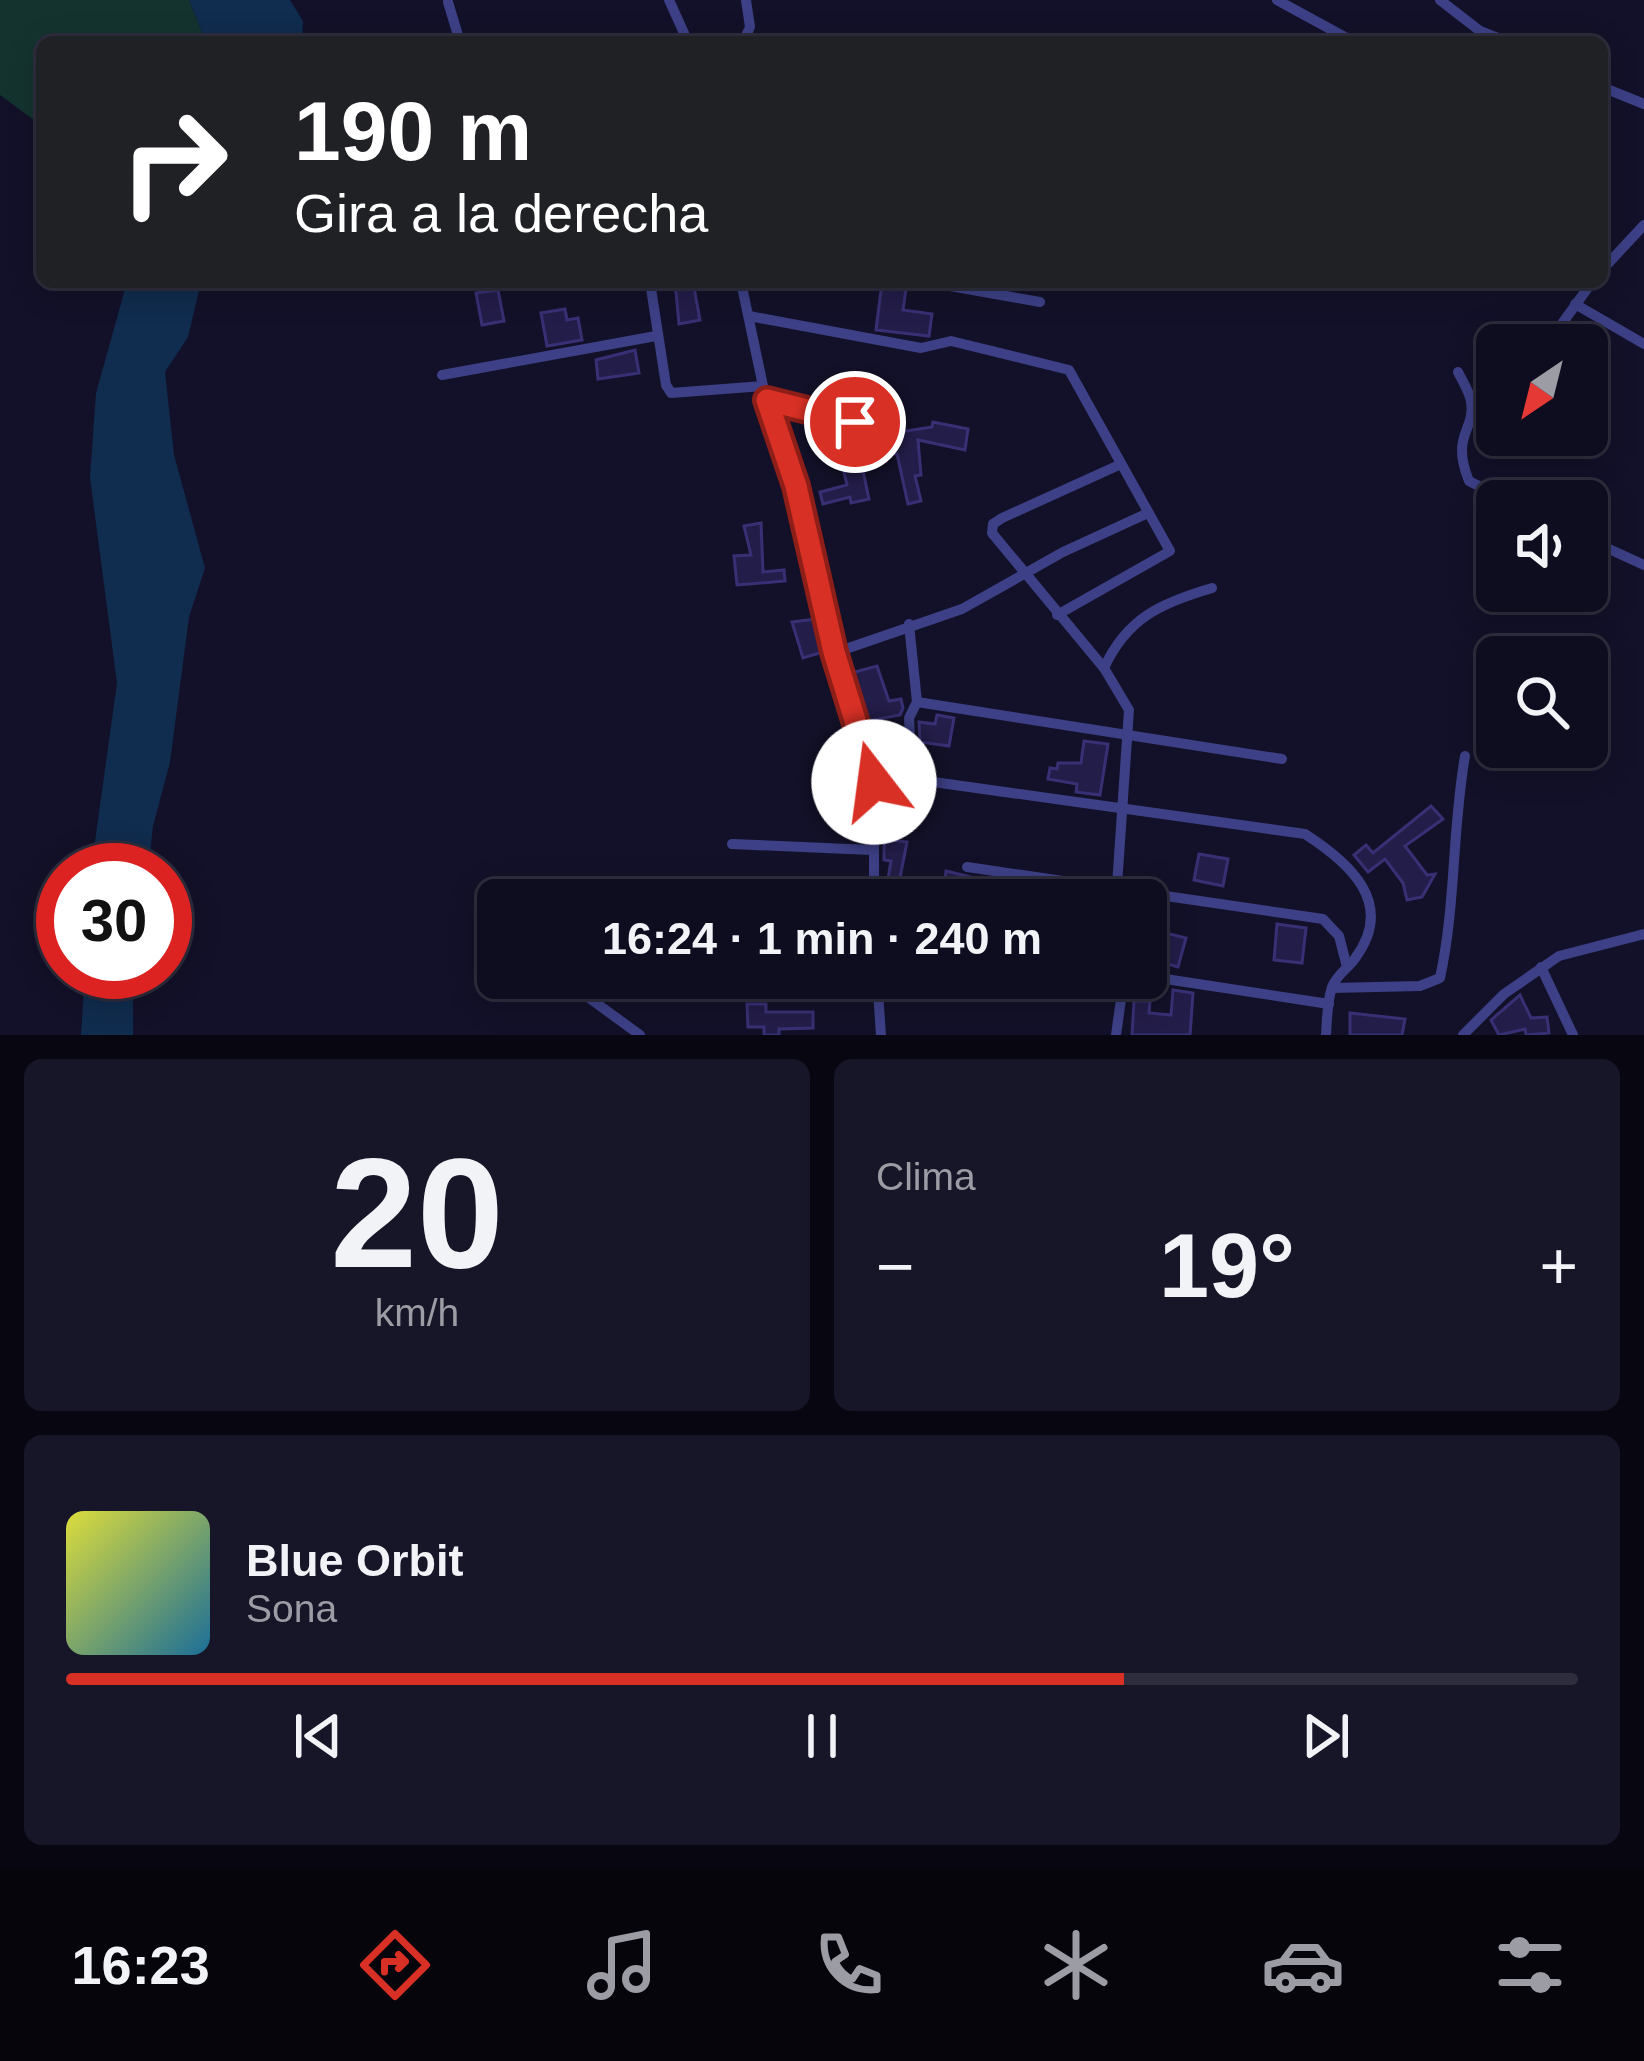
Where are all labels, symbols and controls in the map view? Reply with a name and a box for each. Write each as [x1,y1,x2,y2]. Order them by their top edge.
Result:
icon: right [96,84,252,240]
text: 190 m [294,84,532,178]
text: Gira a la derecha [294,183,708,243]
north arrow [1476,324,1608,456]
map controls [1476,324,1608,768]
pin [804,371,906,473]
icon: arrive [822,389,888,455]
button: sound [1476,480,1608,612]
button: search [1476,636,1608,768]
position arrow [811,719,937,845]
speed limit sign: 30 [36,843,192,999]
text: 16:24 · 1 min · 240 m [602,913,1042,964]
text: 20 [330,1126,504,1300]
text: Clima [876,1155,976,1198]
text: 19° [1159,1216,1295,1316]
text: − [876,1229,915,1303]
text: + [1539,1229,1578,1303]
text: km/h [375,1291,459,1334]
text: Blue Orbit [246,1535,464,1586]
text: Sona [246,1587,337,1630]
icon: previous [285,1703,351,1769]
icon: pause [789,1703,855,1769]
icon: next [1293,1703,1359,1769]
icon: directions [353,1923,437,2007]
icon: music [580,1923,664,2007]
icon: phone [807,1923,891,2007]
icon: climate [1034,1923,1118,2007]
icon: car [1261,1923,1345,2007]
icon: filters [1488,1923,1572,2007]
text: 16:23 [72,1935,210,1995]

